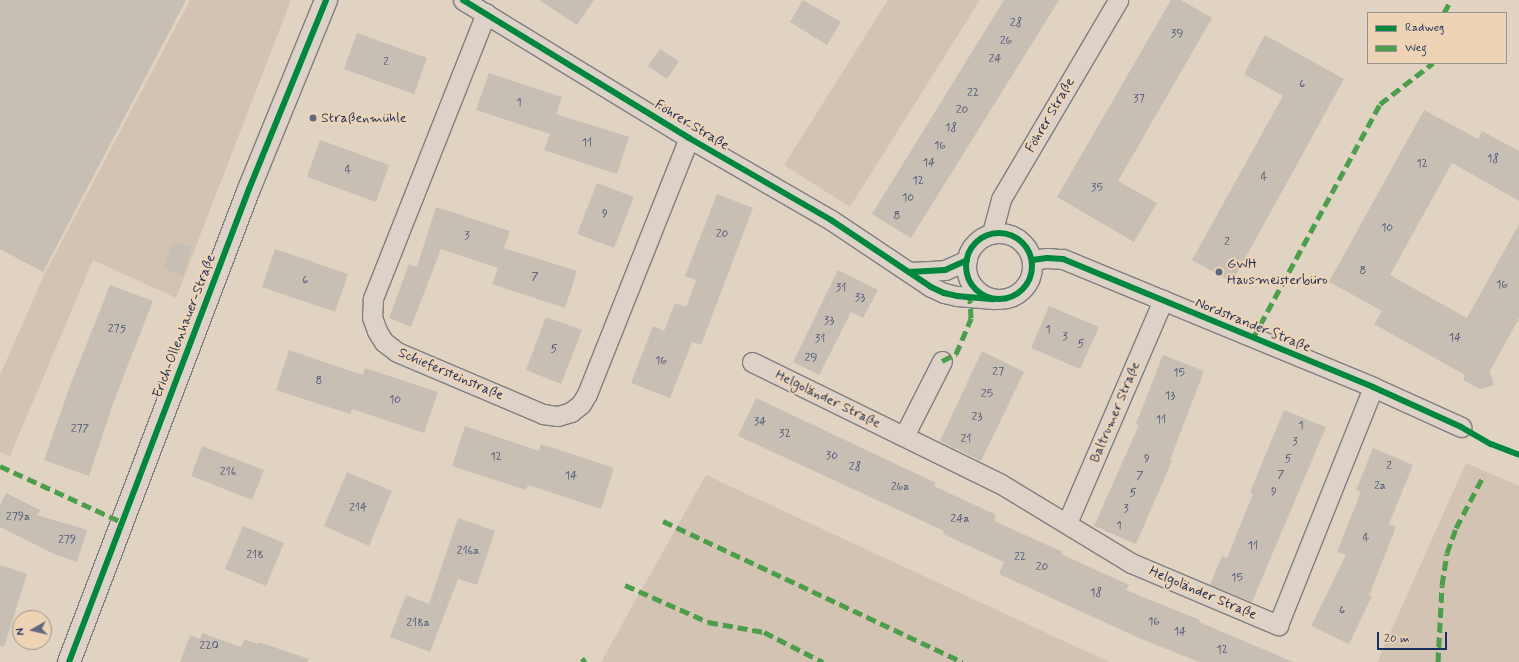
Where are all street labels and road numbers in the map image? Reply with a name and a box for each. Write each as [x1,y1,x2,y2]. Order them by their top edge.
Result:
street label: Föhrer Straße [1022,75,1078,155]
street label: Föhrer Straße [652,96,732,154]
street label: Erich-Ollenhauer-Straße [149,252,219,400]
street label: Nordstrander Straße [1193,294,1313,356]
street label: Schiefersteinstraße [396,344,506,404]
street label: Baltrumer Straße [1086,359,1144,465]
street label: Helgoländer Straße [772,366,884,432]
street label: Helgoländer Straße [1147,563,1259,623]

